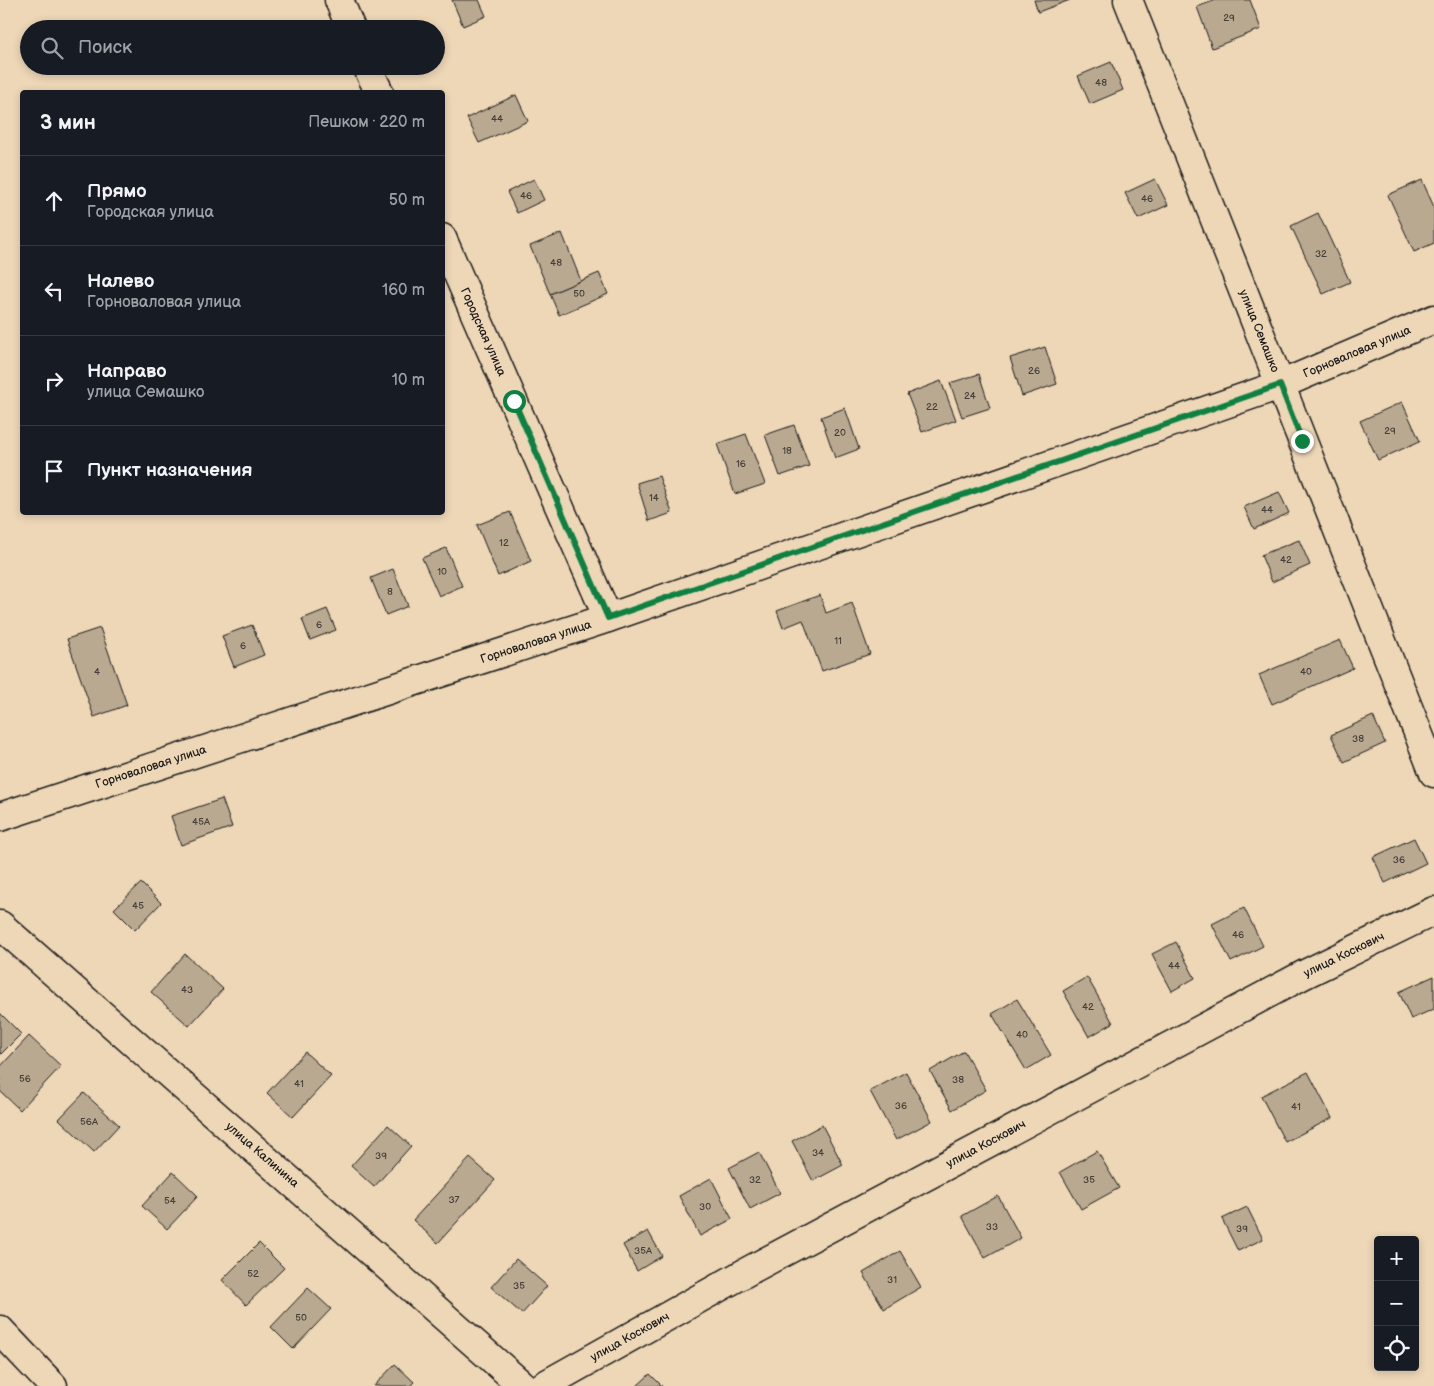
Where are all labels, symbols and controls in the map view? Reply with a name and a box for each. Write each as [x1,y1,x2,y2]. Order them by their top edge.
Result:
house number: 29 [1223,12,1235,24]
search box [20,20,445,75]
icon: search [38,34,66,62]
text: Поиск [78,36,132,59]
house number: 48 [1095,77,1107,89]
text: 3 мин [40,110,96,135]
text: Пешком · 220 m [308,113,425,132]
house number: 44 [491,113,503,125]
text: Прямо [87,180,147,203]
icon: ahead [40,187,68,215]
house number: 46 [520,190,532,202]
text: 50 m [389,191,425,210]
house number: 46 [1141,193,1153,205]
text: Городская улица [87,203,214,222]
house number: 32 [1315,248,1327,260]
house number: 48 [550,257,562,269]
text: Налево [87,270,154,293]
icon: left [40,277,68,305]
text: 160 m [382,281,425,300]
street label: Городская улица [457,285,509,379]
street label: улица Семашко [1236,287,1282,375]
house number: 50 [573,288,585,300]
text: Горноваловая улица [87,293,241,312]
street label: Горноваловая улица [1301,323,1413,381]
text: Направо [87,360,167,383]
house number: 26 [1028,365,1040,377]
icon: right [40,367,68,395]
text: 10 m [392,371,425,390]
text: улица Семашко [87,383,204,402]
route start [503,390,526,413]
house number: 24 [964,390,976,402]
house number: 22 [926,401,938,413]
house number: 29 [1384,425,1396,437]
house number: 20 [834,427,846,439]
route end [1291,430,1314,453]
house number: 18 [782,445,792,457]
icon: arrive [40,457,68,485]
house number: 16 [736,458,746,470]
text: Пункт назначения [87,459,252,482]
house number: 14 [649,492,659,504]
house number: 44 [1261,504,1273,516]
house number: 12 [499,537,509,549]
house number: 42 [1280,554,1292,566]
house number: 10 [437,566,447,578]
house number: 8 [387,586,393,598]
street label: Горноваловая улица [479,617,593,667]
house number: 6 [316,619,322,631]
house number: 11 [834,635,842,647]
house number: 6 [240,640,246,652]
house number: 4 [94,666,100,678]
house number: 40 [1300,666,1312,678]
house number: 38 [1352,733,1364,745]
street label: Горноваловая улица [94,742,208,792]
house number: 45А [192,816,211,828]
house number: 36 [1393,854,1405,866]
house number: 45 [132,900,144,912]
house number: 46 [1232,929,1244,941]
street label: улица Коскович [1301,929,1387,981]
house number: 44 [1168,960,1180,972]
house number: 43 [181,984,193,996]
house number: 42 [1082,1001,1094,1013]
house number: 40 [1016,1029,1028,1041]
house number: 56 [19,1073,31,1085]
house number: 38 [952,1074,964,1086]
house number: 41 [294,1078,304,1090]
house number: 36 [895,1100,907,1112]
house number: 41 [1291,1101,1301,1113]
house number: 56А [80,1116,99,1128]
street label: улица Коскович [944,1117,1028,1171]
street label: улица Калинина [222,1119,302,1191]
house number: 34 [812,1147,824,1159]
house number: 39 [375,1150,387,1162]
house number: 32 [749,1174,761,1186]
house number: 35 [1083,1174,1095,1186]
house number: 37 [448,1194,460,1206]
house number: 54 [164,1195,176,1207]
house number: 30 [699,1201,711,1213]
house number: 33 [986,1221,998,1233]
house number: 39 [1236,1223,1248,1235]
map controls [1374,1236,1419,1371]
button: + [1374,1236,1419,1281]
house number: 35А [634,1245,653,1257]
house number: 52 [247,1268,259,1280]
house number: 31 [887,1274,897,1286]
house number: 35 [513,1280,525,1292]
button: − [1374,1281,1419,1326]
street label: улица Коскович [588,1309,672,1365]
house number: 50 [295,1312,307,1324]
button: locate [1374,1326,1419,1371]

